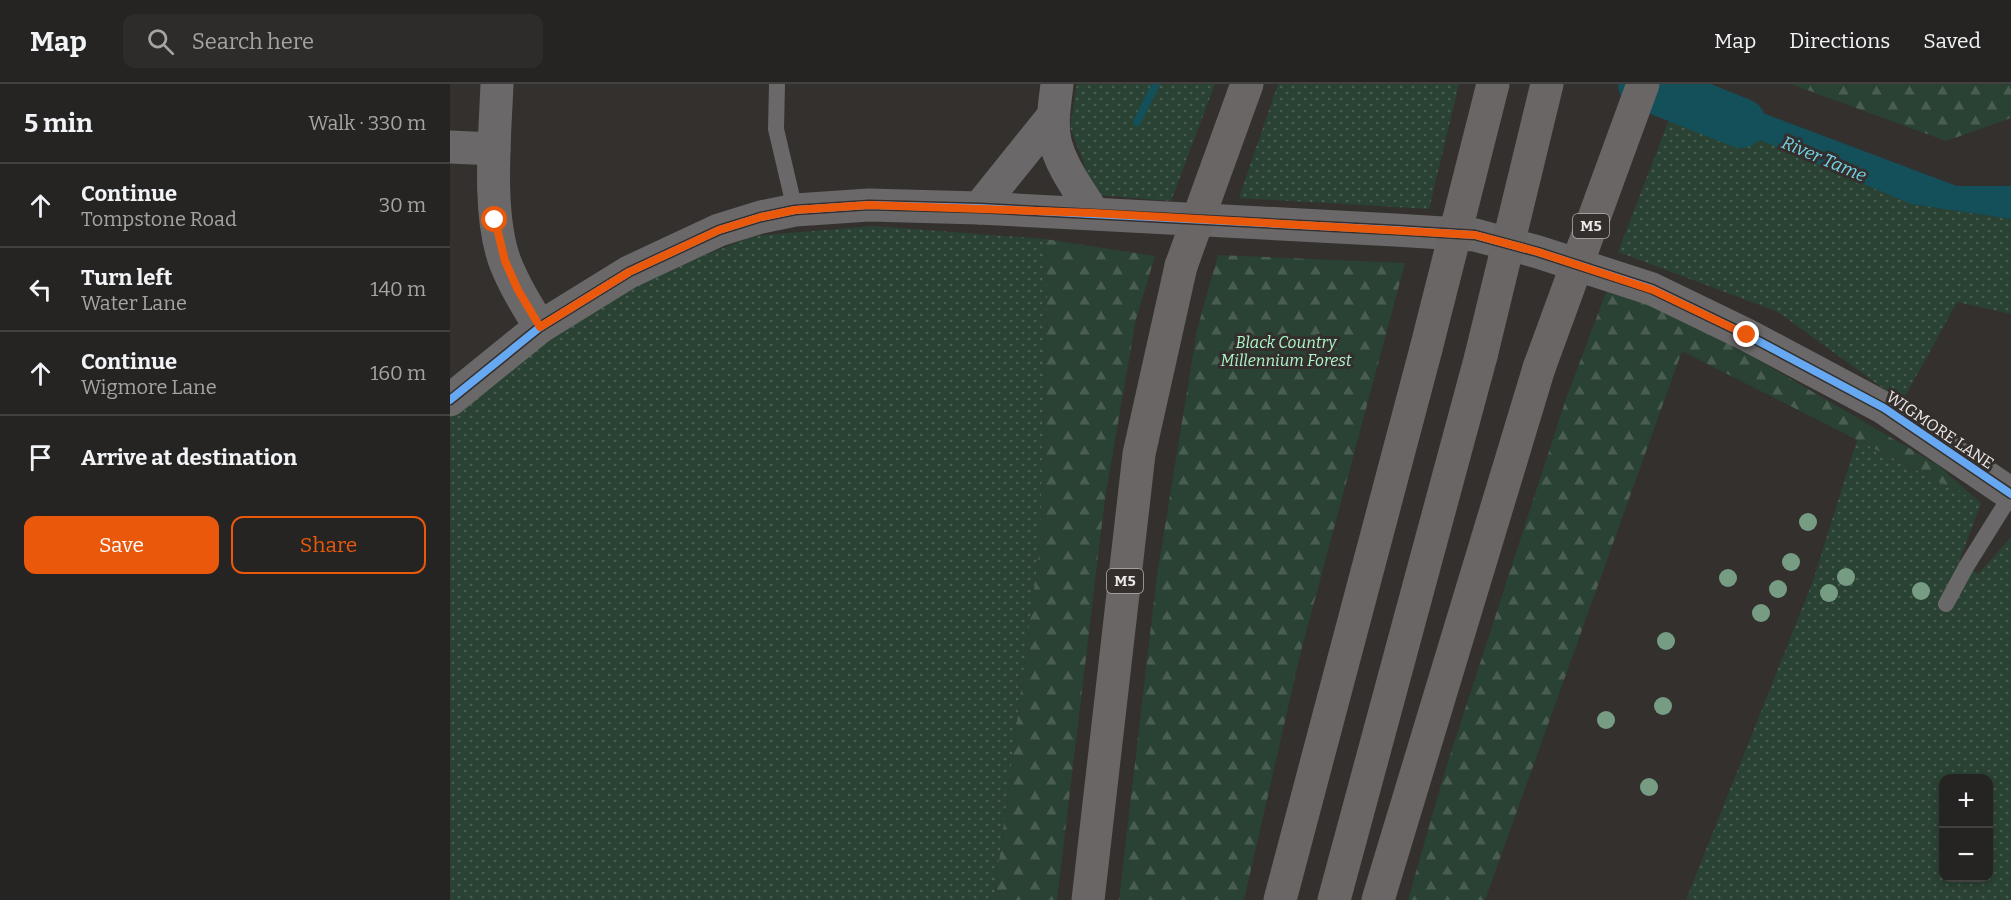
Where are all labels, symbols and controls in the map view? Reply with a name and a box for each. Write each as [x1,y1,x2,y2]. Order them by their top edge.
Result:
search box [123,14,543,68]
text: Map [30,25,87,58]
icon: search [144,25,177,58]
text: Search here [192,28,314,55]
text: Map [1714,28,1756,54]
text: Directions [1789,28,1890,54]
text: Saved [1923,28,1981,54]
text: 5 min [24,108,93,139]
text: Walk · 330 m [309,111,426,135]
water label: River Tame [1778,131,1870,187]
text: Continue [81,180,177,207]
icon: ahead [24,189,57,222]
text: 30 m [379,193,426,217]
route start [481,206,507,232]
text: Tompstone Road [81,207,237,231]
road number: M5 [1573,214,1609,238]
text: Turn left [81,264,173,291]
icon: left [24,273,57,306]
text: 140 m [370,277,426,301]
text: Water Lane [81,291,187,315]
route end [1733,321,1759,347]
park label: Black Country Millennium Forest [1221,333,1352,370]
text: Continue [81,348,177,375]
icon: ahead [24,357,57,390]
text: 160 m [370,361,426,385]
text: Wigmore Lane [81,375,217,399]
street label: WIGMORE LANE [1883,387,1997,473]
icon: arrive [24,441,57,474]
text: Arrive at destination [81,444,297,471]
button: Save [24,516,219,574]
button: Share [231,516,426,574]
road number: M5 [1107,569,1143,593]
map controls [1939,774,1993,882]
button: + [1939,774,1993,828]
button: − [1939,828,1993,882]

